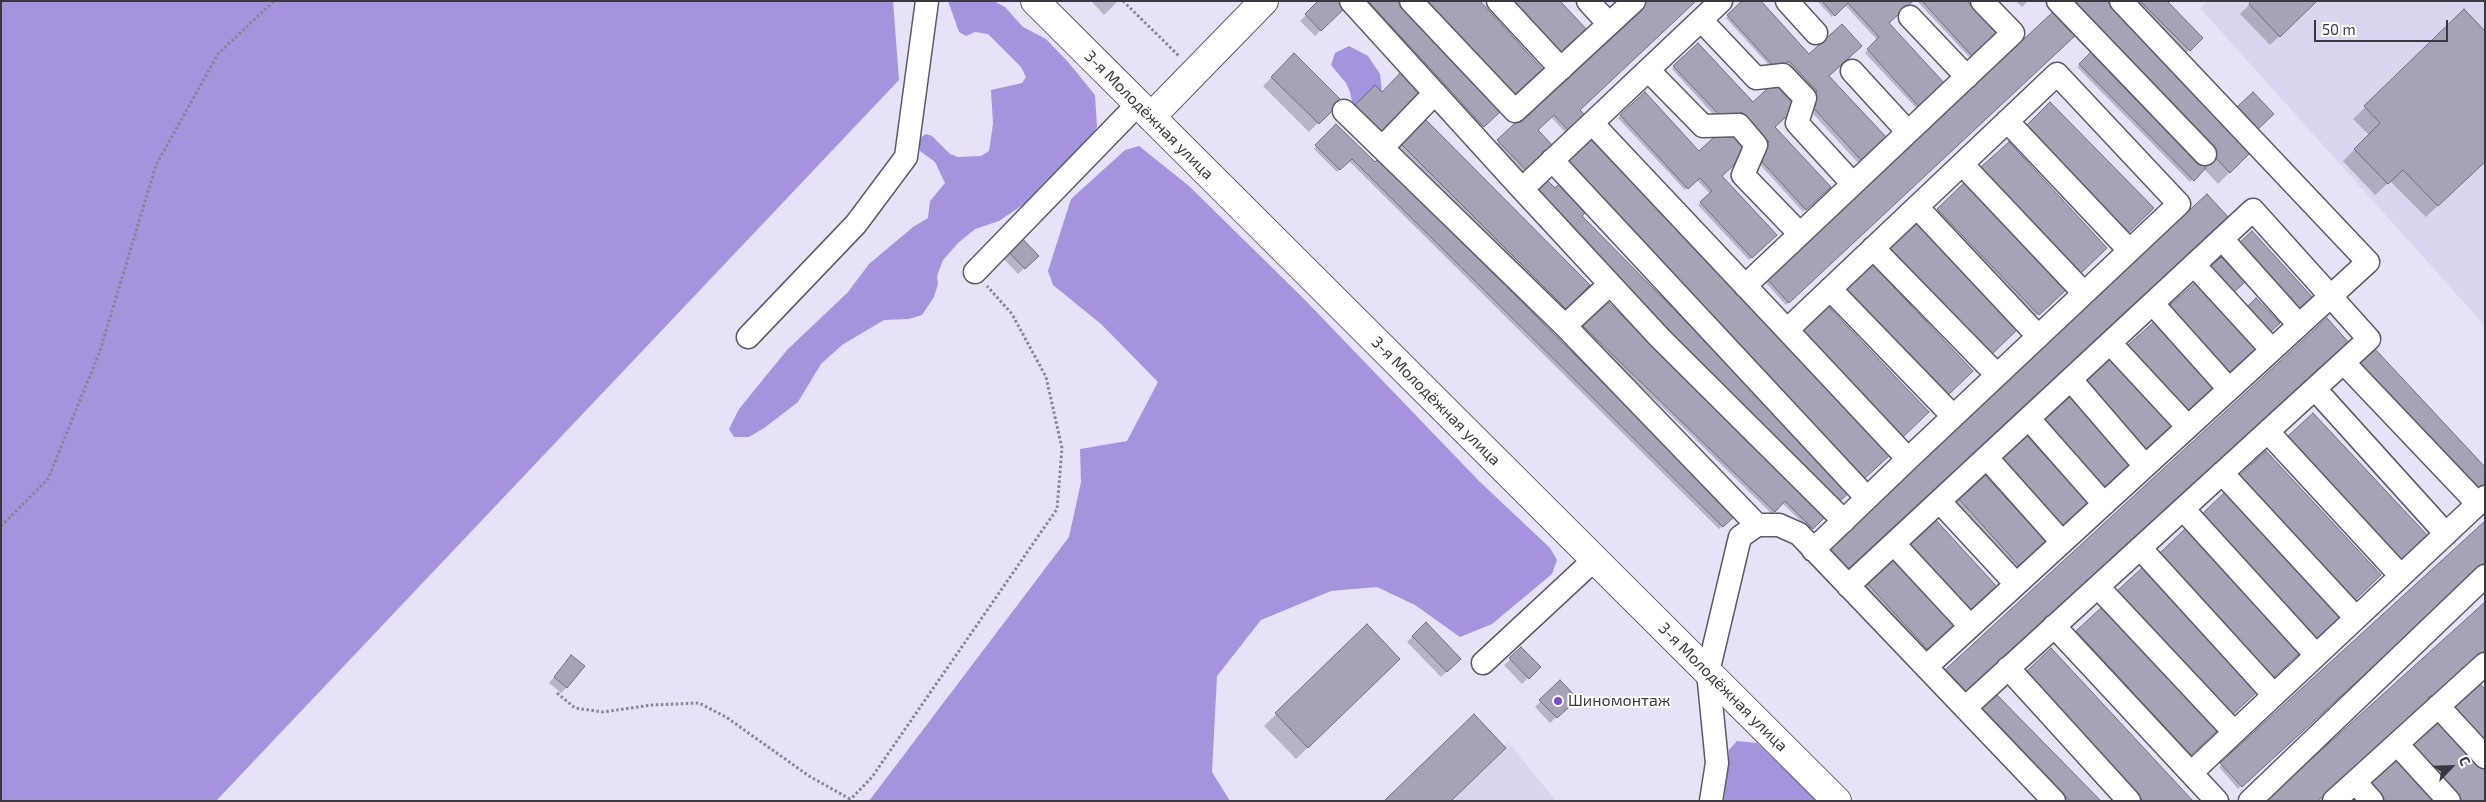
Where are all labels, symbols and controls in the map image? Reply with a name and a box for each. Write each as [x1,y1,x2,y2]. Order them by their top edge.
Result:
scale bar [2316,10,2450,42]
text: 50 m [2322,20,2356,38]
street label: 3-я Молодёжная улица [1080,46,1218,184]
street label: 3-я Молодёжная улица [1367,332,1505,470]
street label: 3-я Молодёжная улица [1654,618,1792,756]
place label: Шиномонтаж [1568,691,1670,711]
marker: Шиномонтаж [1552,695,1564,707]
north arrow [2426,742,2476,792]
text: С [2456,753,2475,768]

